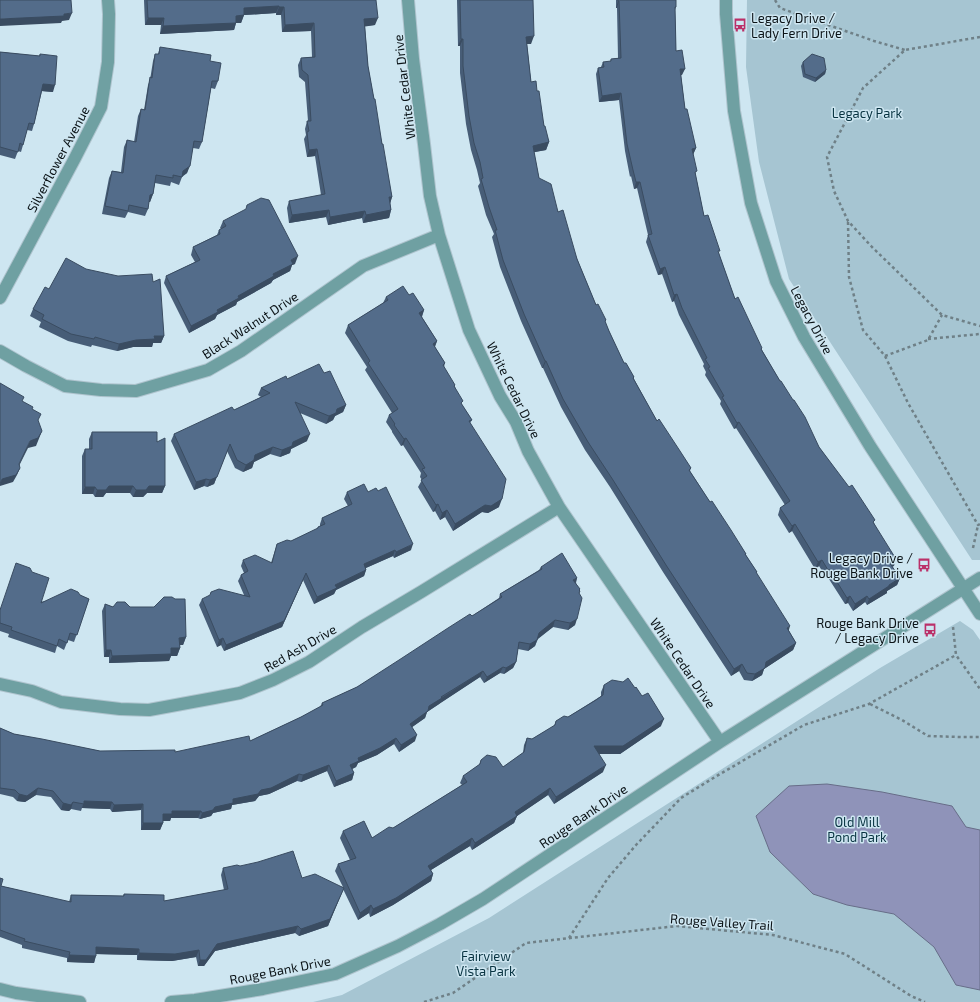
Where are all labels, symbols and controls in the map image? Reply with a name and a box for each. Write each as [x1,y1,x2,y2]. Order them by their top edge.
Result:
place label: Legacy Drive / Lady Fern Drive [751,10,842,41]
bus stop icon: Legacy Drive / Lady Fern Drive [732,17,748,33]
street label: White Cedar Drive [390,34,418,140]
street label: Silverflower Avenue [23,103,93,215]
park label: Legacy Park [832,105,903,121]
street label: Legacy Drive [787,283,837,357]
street label: Black Walnut Drive [199,288,301,362]
street label: White Cedar Drive [484,339,544,441]
place label: Legacy Drive / Rouge Bank Drive [810,550,913,581]
bus stop icon: Legacy Drive / Rouge Bank Drive [916,557,932,573]
street label: White Cedar Drive [647,615,719,711]
place label: Rouge Bank Drive / Legacy Drive [816,615,919,646]
street label: Red Ash Drive [261,621,339,675]
bus stop icon: Rouge Bank Drive / Legacy Drive [922,622,938,638]
street label: Rouge Bank Drive [536,781,630,851]
park label: Old Mill Pond Park [827,814,887,845]
street label: Rouge Valley Trail [670,910,774,934]
park label: Fairview Vista Park [456,948,516,979]
street label: Rouge Bank Drive [228,952,332,988]

